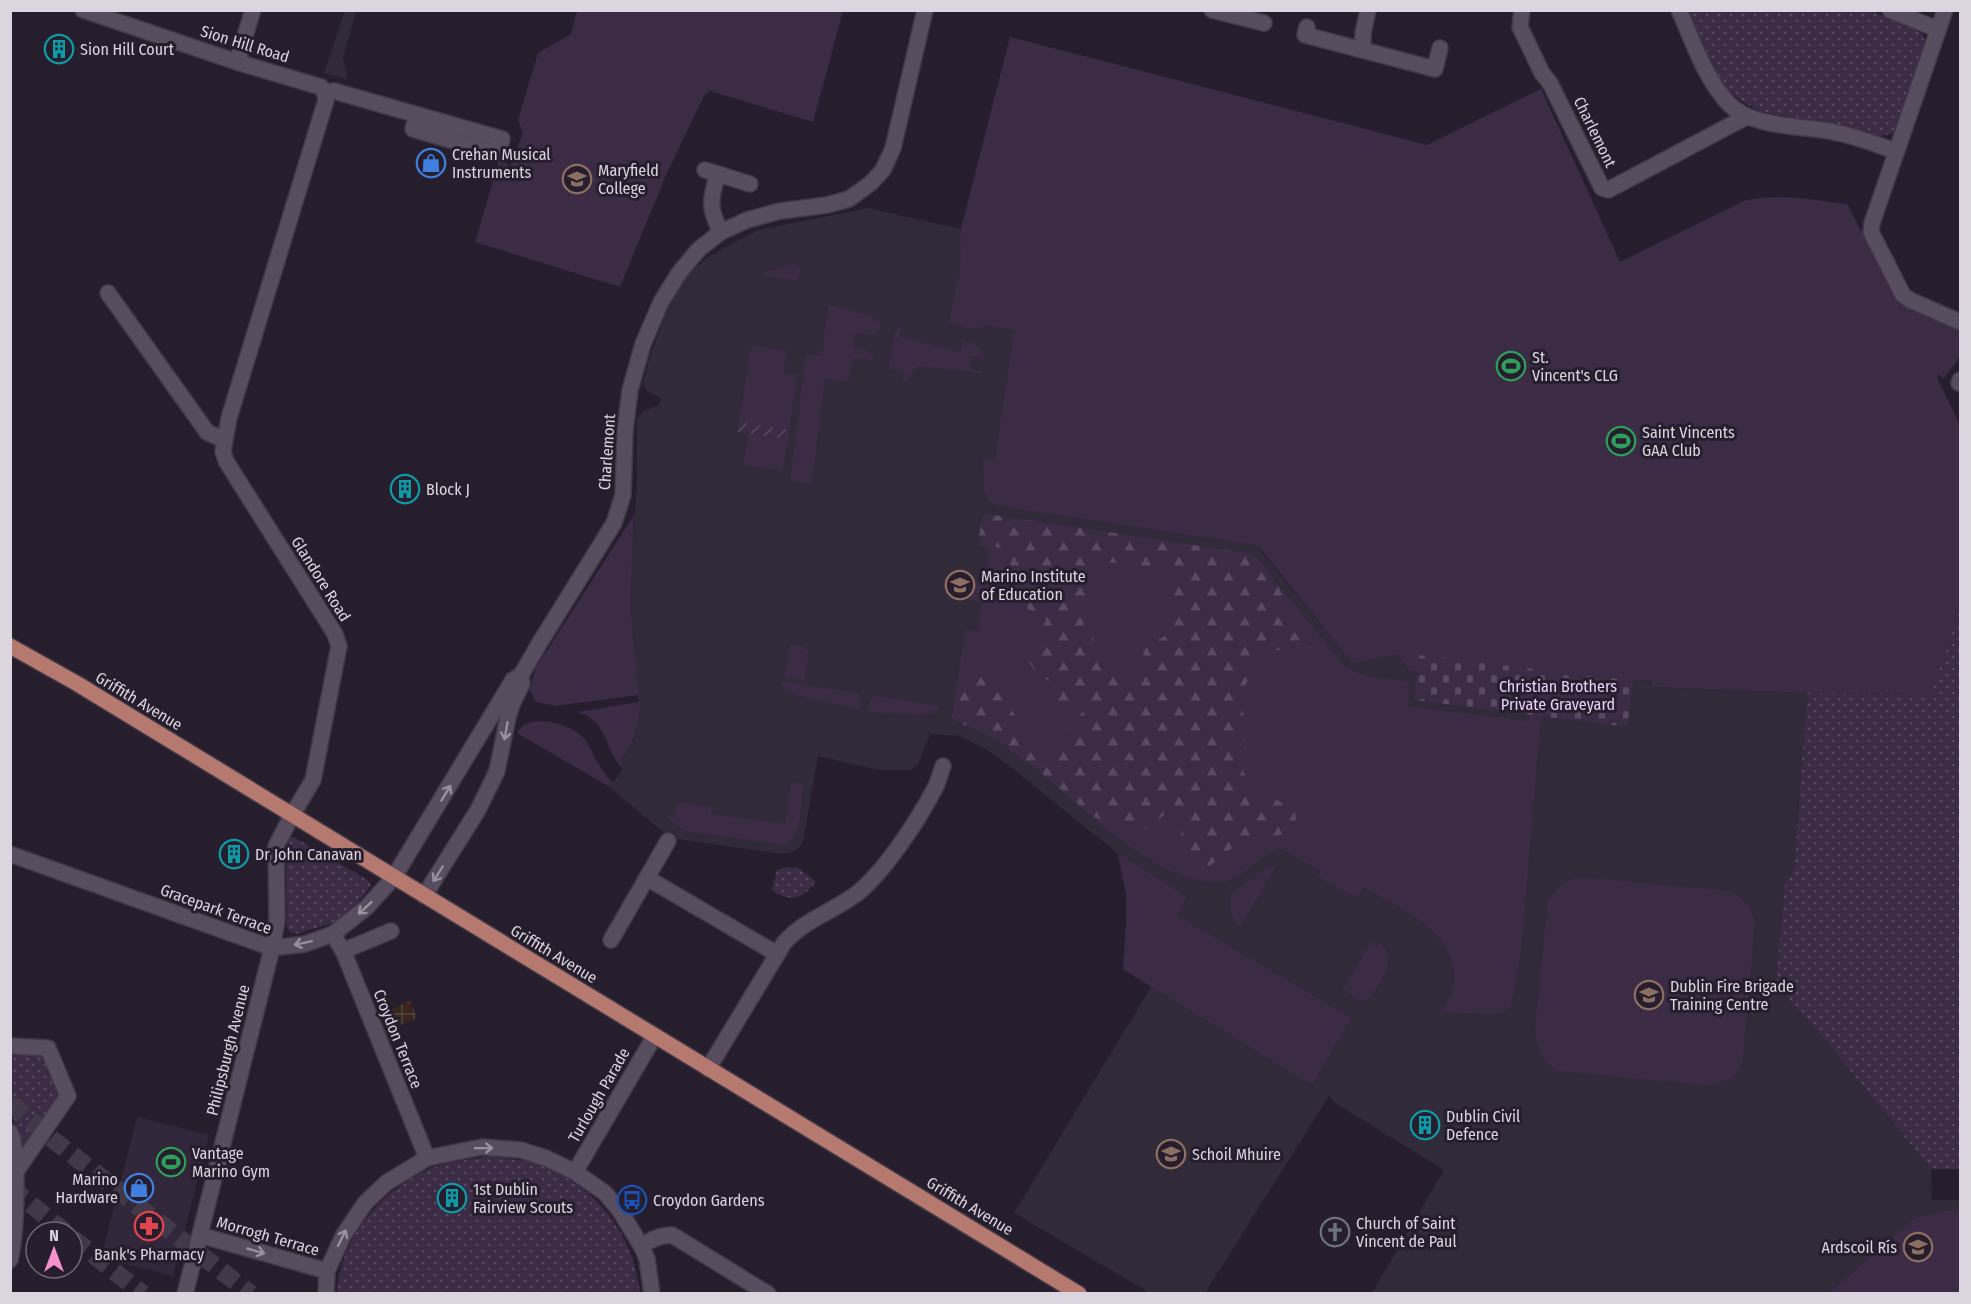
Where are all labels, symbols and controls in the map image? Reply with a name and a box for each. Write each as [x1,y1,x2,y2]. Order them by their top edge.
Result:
street label: Sion Hill Road [198,22,292,66]
building icon: Sion Hill Court [43,33,75,65]
place label: Sion Hill Court [80,40,175,59]
street label: Charlemont [1570,94,1621,171]
place label: Crehan Musical Instruments [452,145,551,182]
shop icon: Crehan Musical Instruments [415,147,447,179]
place label: Maryfield College [598,161,659,198]
school or university icon: Maryfield College [561,163,593,195]
place label: St. Vincent's CLG [1532,348,1618,385]
sports icon: St. Vincent's CLG [1495,350,1527,382]
street label: Charlemont [595,413,619,491]
place label: Saint Vincents GAA Club [1642,423,1735,460]
sports icon: Saint Vincents GAA Club [1605,425,1637,457]
building icon: Block J [389,473,421,505]
place label: Block J [426,480,470,499]
street label: Glandore Road [287,533,355,625]
place label: Marino Institute of Education [981,567,1086,604]
school or university icon: Marino Institute of Education [944,569,976,601]
street label: Griffith Avenue [92,668,186,734]
park label: Christian Brothers Private Graveyard [1499,677,1617,714]
one-way arrow [500,721,511,740]
one-way arrow [440,785,452,802]
building icon: Dr John Canavan [218,838,250,870]
place label: Dr John Canavan [255,845,362,864]
one-way arrow [431,865,443,882]
street label: Gracepark Terrace [158,880,274,938]
one-way arrow [358,901,373,915]
street label: Griffith Avenue [507,921,601,987]
one-way arrow [294,938,313,950]
place label: Dublin Fire Brigade Training Centre [1670,977,1794,1014]
school or university icon: Dublin Fire Brigade Training Centre [1633,979,1665,1011]
street label: Philipsburgh Avenue [203,983,253,1117]
street label: Croydon Terrace [370,987,427,1091]
street label: Turlough Parade [564,1044,634,1146]
place label: Dublin Civil Defence [1446,1107,1520,1144]
building icon: Dublin Civil Defence [1409,1109,1441,1141]
school or university icon: Schoil Mhuire [1155,1138,1187,1170]
one-way arrow [474,1142,494,1154]
place label: Vantage Marino Gym [192,1144,270,1181]
place label: Schoil Mhuire [1192,1145,1281,1164]
sports icon: Vantage Marino Gym [155,1146,187,1178]
place label: Marino Hardware [56,1170,118,1207]
shop icon: Marino Hardware [123,1172,155,1204]
street label: Griffith Avenue [923,1173,1017,1239]
place label: 1st Dublin Fairview Scouts [473,1180,573,1217]
building icon: 1st Dublin Fairview Scouts [436,1182,468,1214]
bus stop icon: Croydon Gardens [616,1184,648,1216]
place label: Croydon Gardens [653,1191,765,1210]
pharmacy icon: Bank's Pharmacy [133,1210,165,1242]
street label: Morrogh Terrace [214,1212,322,1260]
place label: Church of Saint Vincent de Paul [1356,1214,1457,1251]
church icon: Church of Saint Vincent de Paul [1319,1216,1351,1248]
north arrow [24,1220,84,1280]
text: N [49,1226,59,1245]
one-way arrow [337,1230,348,1248]
school or university icon: Ardscoil Rís [1902,1231,1934,1263]
place label: Ardscoil Rís [1821,1238,1897,1257]
place label: Bank's Pharmacy [94,1245,205,1264]
one-way arrow [246,1246,265,1257]

